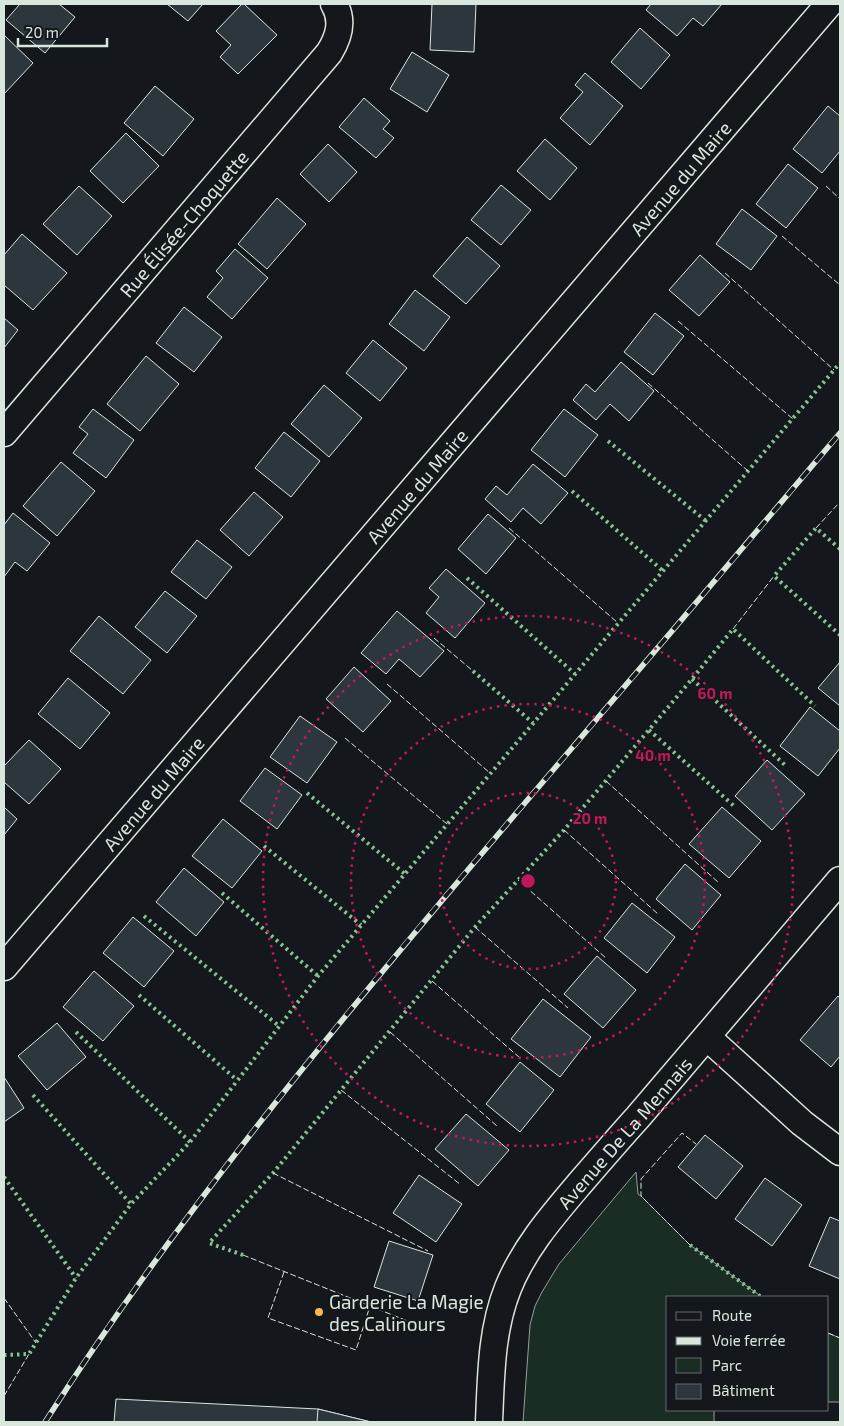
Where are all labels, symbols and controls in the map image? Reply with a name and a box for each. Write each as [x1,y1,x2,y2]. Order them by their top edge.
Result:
scale bar [18,15,106,47]
text: 20 m [25,23,59,41]
street label: Avenue du Maire [625,116,735,240]
street label: Rue Élisée-Choquette [114,145,253,301]
street label: Avenue du Maire [361,424,472,547]
text: 60 m [698,684,732,702]
street label: Avenue du Maire [98,731,208,855]
text: 40 m [635,746,671,764]
text: 20 m [573,809,607,827]
centre of rings [519,872,537,890]
street label: Avenue De La Mennais [552,1052,696,1213]
place label: Garderie La Magie des Calinours [329,1290,484,1335]
legend [666,1296,829,1411]
marker: Garderie La Magie des Calinours [313,1306,325,1318]
text: Route [712,1306,752,1324]
text: Voie ferrée [712,1331,786,1349]
text: Parc [712,1356,742,1374]
text: Bâtiment [712,1381,775,1399]

